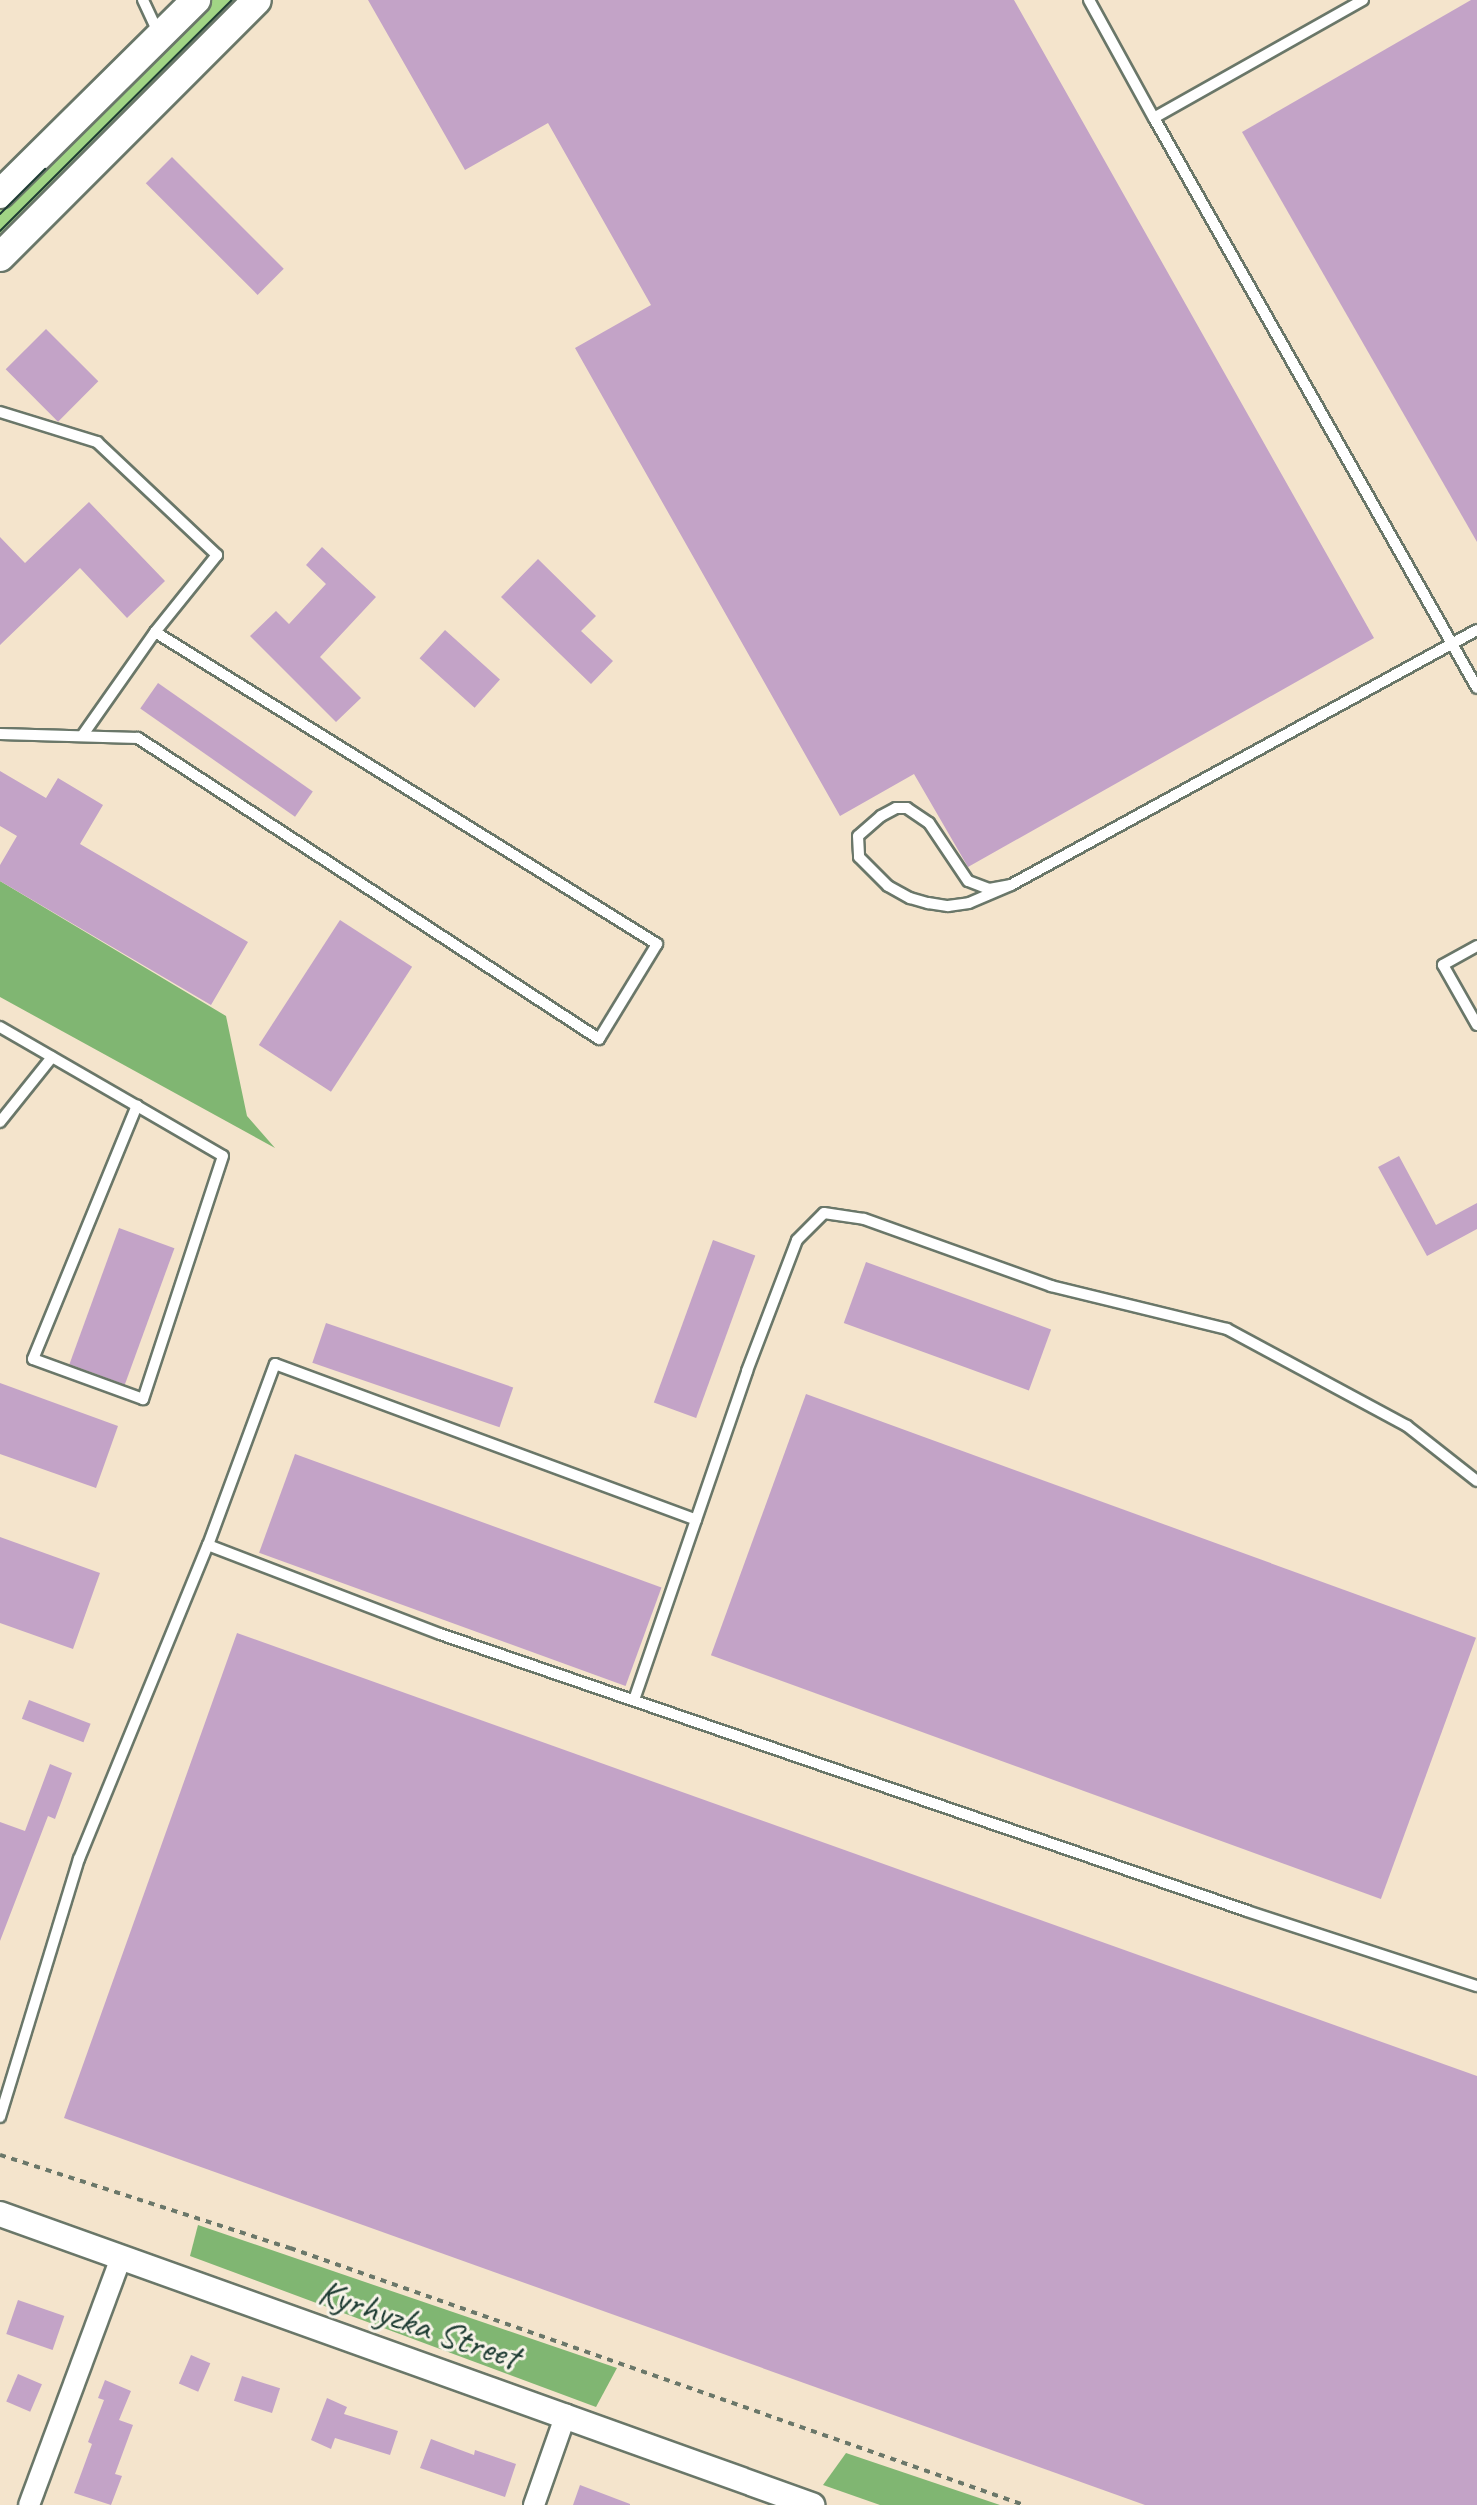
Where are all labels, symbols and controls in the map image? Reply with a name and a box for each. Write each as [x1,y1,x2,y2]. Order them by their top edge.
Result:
street label: Kyrhyzka Street [313,2268,525,2380]

